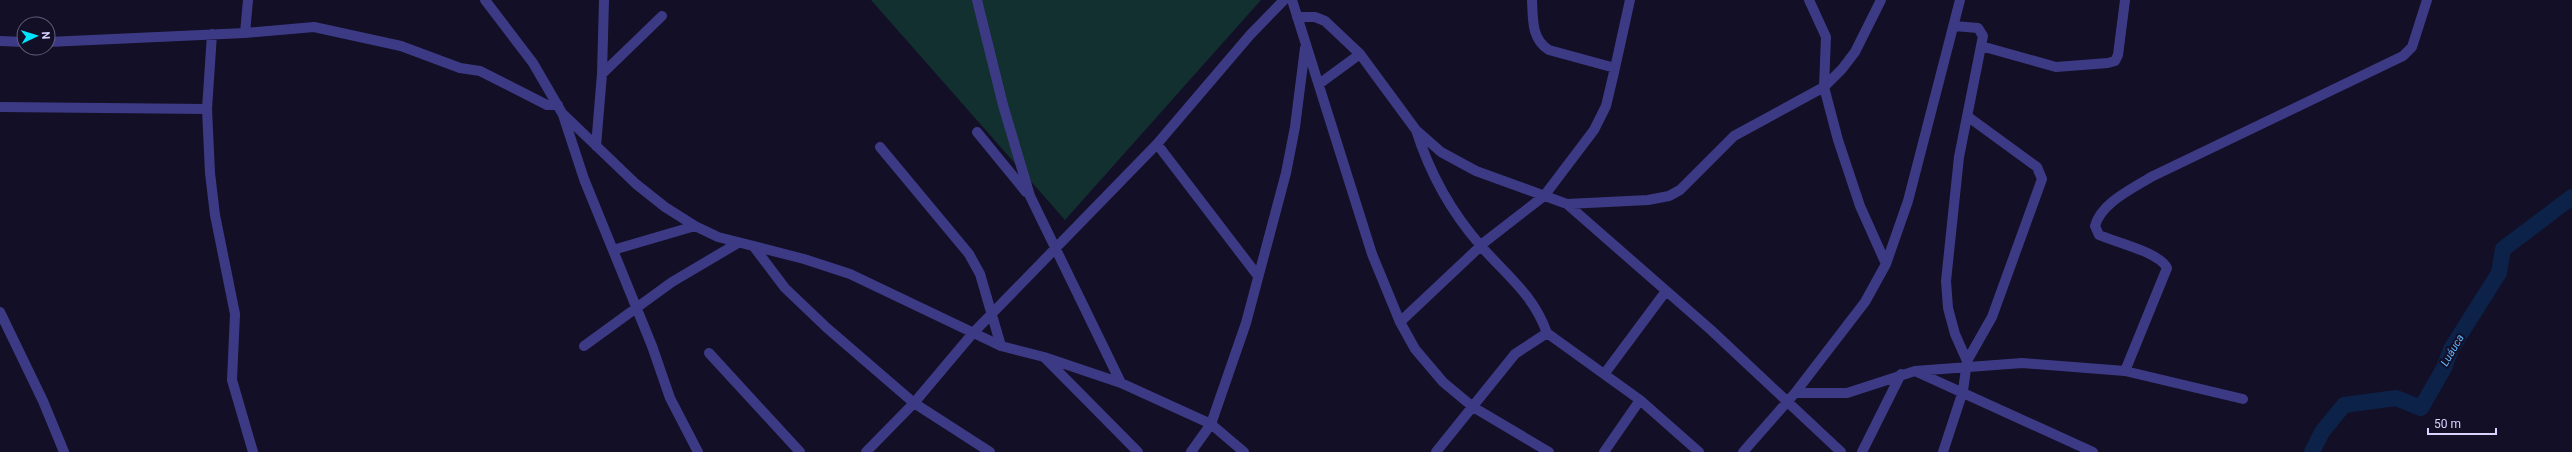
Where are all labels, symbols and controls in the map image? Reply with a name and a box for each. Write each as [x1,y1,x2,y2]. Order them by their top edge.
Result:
north arrow [16,16,56,56]
text: N [39,31,52,40]
water label: Luáuca [2438,332,2467,368]
scale bar [2428,410,2496,436]
text: 50 m [2434,417,2461,431]

